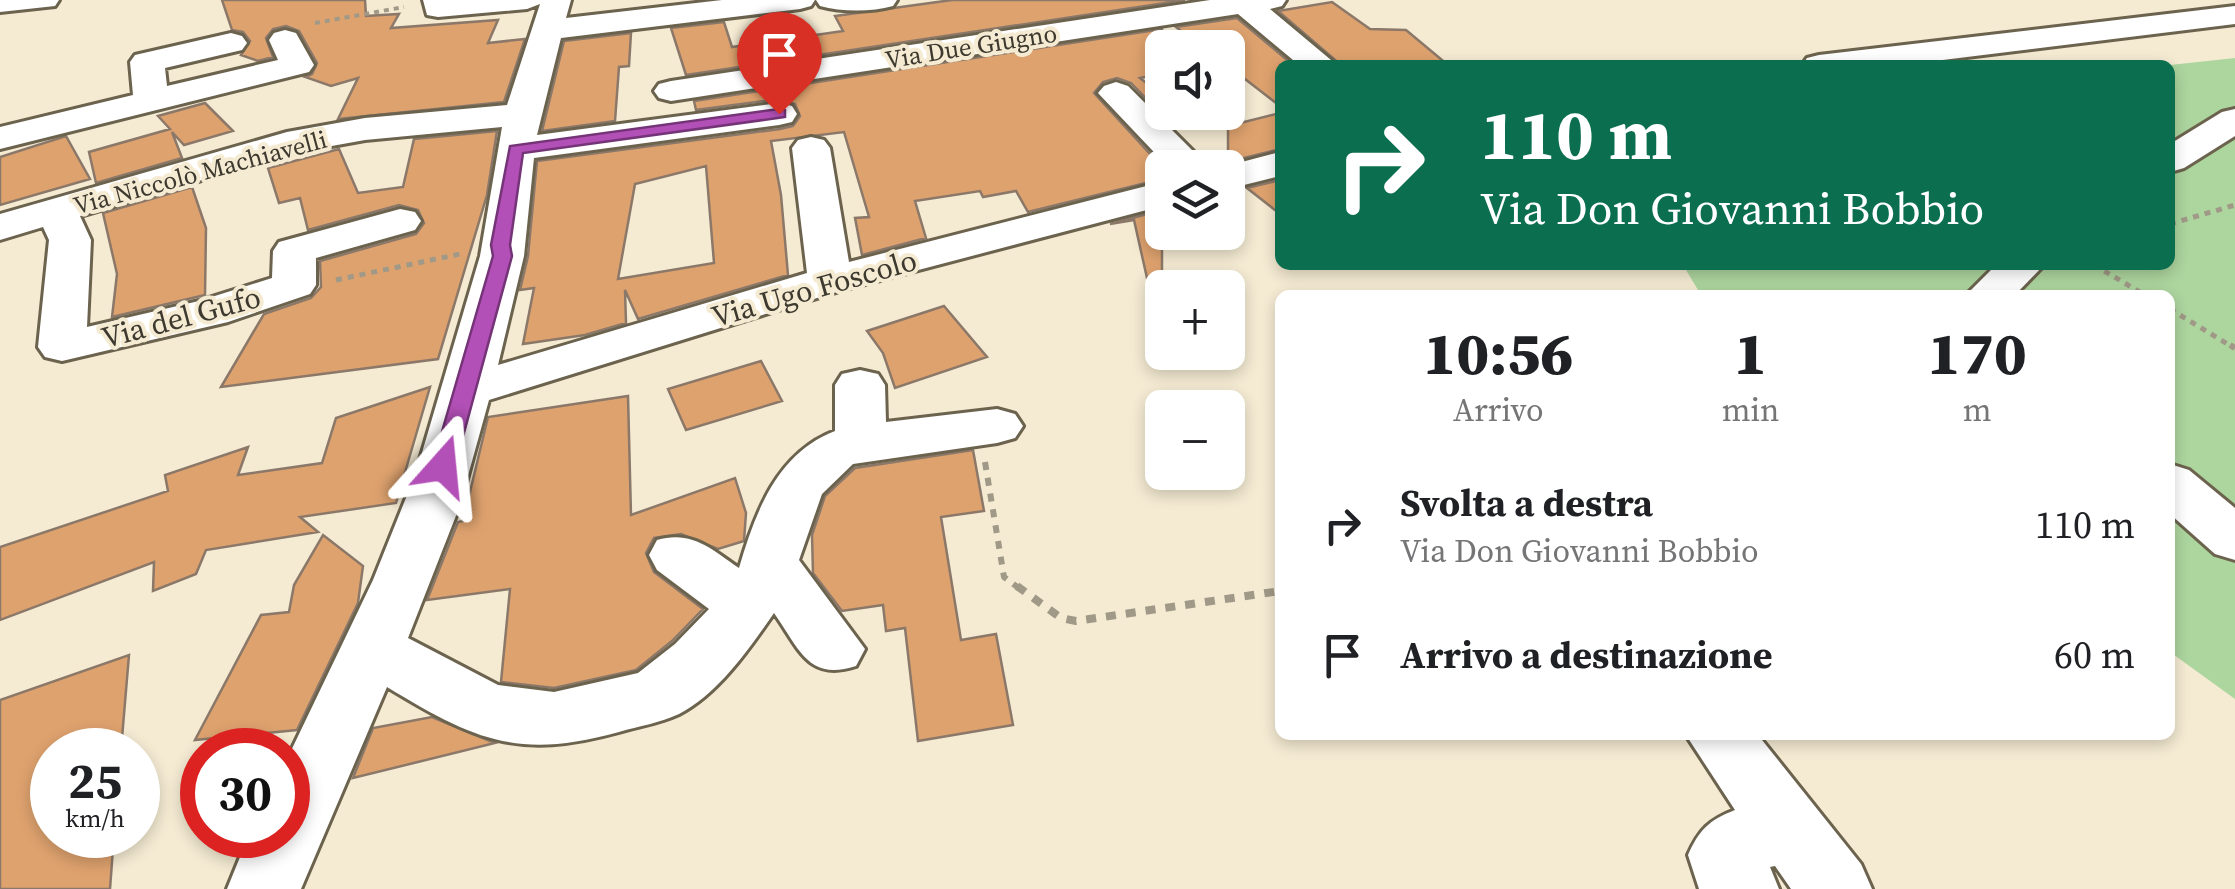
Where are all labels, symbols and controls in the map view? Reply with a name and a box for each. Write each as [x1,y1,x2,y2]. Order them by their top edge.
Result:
pin [737,12,822,115]
street label: Via Due Giugno [883,16,1059,76]
icon: arrive [752,27,807,82]
map controls [1145,30,1245,490]
button: sound [1145,30,1245,130]
text: 110 m [1480,86,1672,182]
icon: right [1315,100,1445,230]
street label: Via Niccolò Machiavelli [69,122,331,222]
button: layers [1145,150,1245,250]
text: Via Don Giovanni Bobbio [1480,177,1984,239]
street label: Via Ugo Foscolo [707,239,921,337]
button: + [1145,270,1245,370]
street label: Via del Gufo [97,276,265,358]
text: 10:56 [1423,312,1573,394]
text: 1 [1734,312,1767,394]
text: 170 [1928,312,2027,394]
text: Arrivo [1453,388,1544,432]
text: min [1722,388,1779,432]
text: m [1963,388,1992,432]
button: − [1145,390,1245,490]
position arrow [391,414,495,518]
text: Svolta a destra [1400,477,1653,529]
icon: right [1315,498,1370,553]
text: 110 m [2035,499,2135,551]
text: Via Don Giovanni Bobbio [1400,529,1759,573]
icon: arrive [1315,628,1370,683]
text: Arrivo a destinazione [1400,629,1773,681]
text: 60 m [2054,629,2135,681]
speed limit sign: 30 [180,728,310,858]
text: 25 [68,746,122,815]
text: km/h [65,801,125,835]

